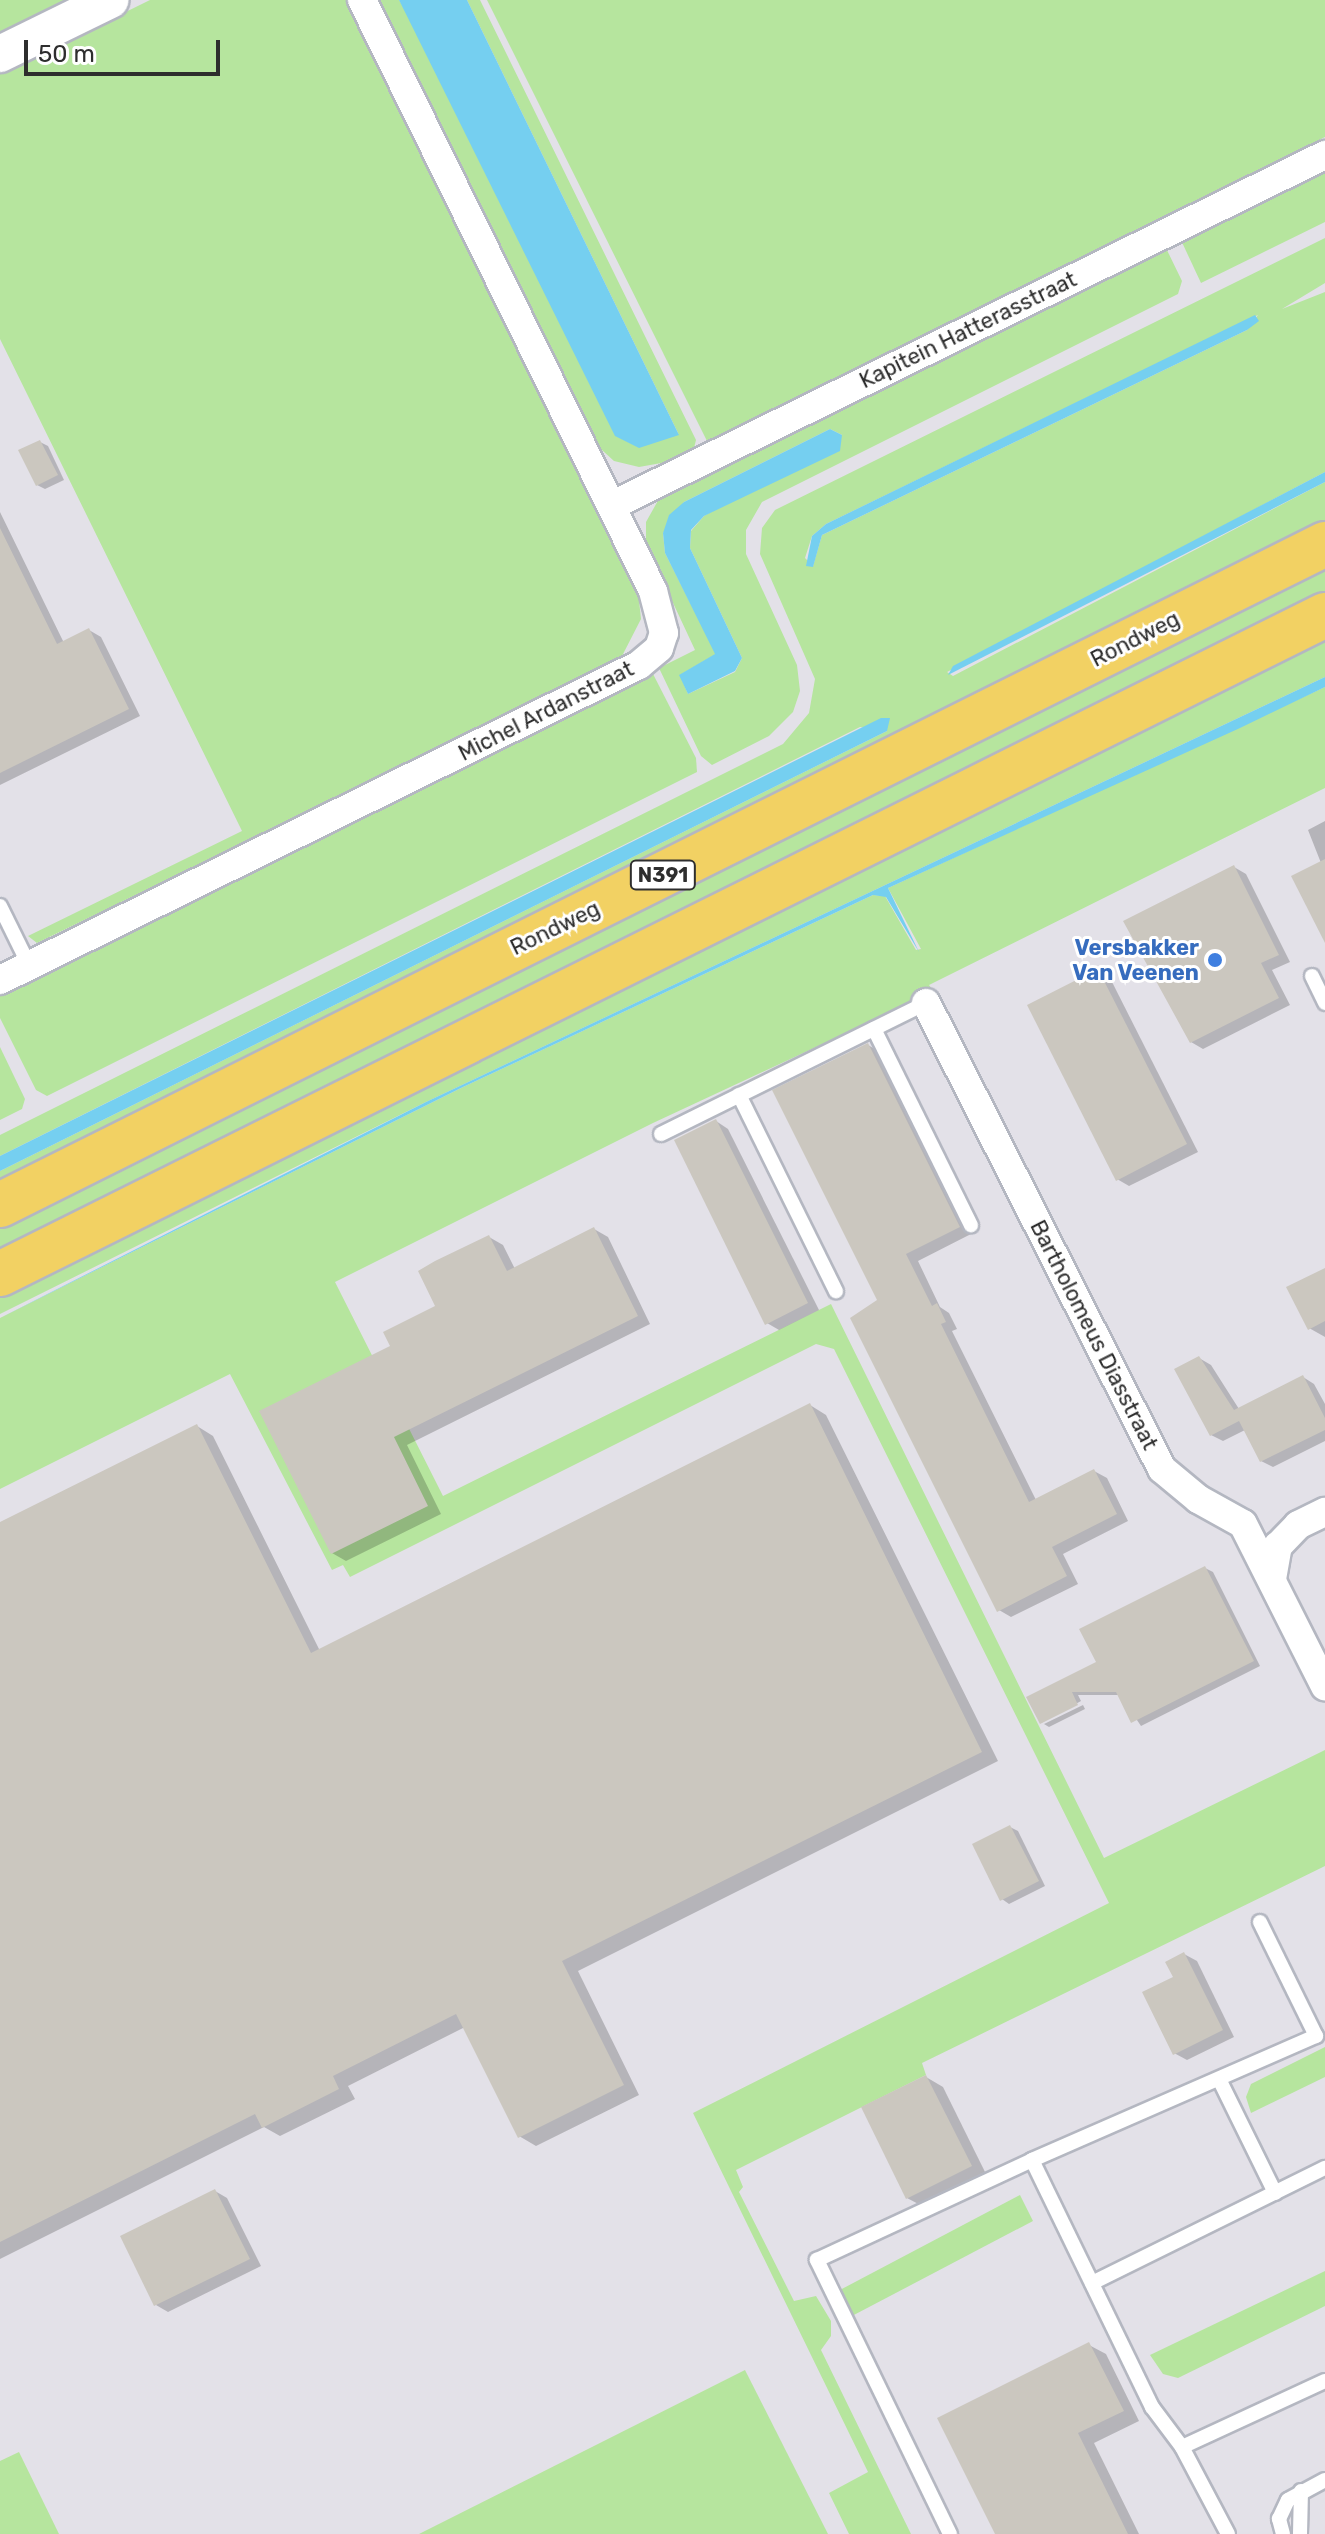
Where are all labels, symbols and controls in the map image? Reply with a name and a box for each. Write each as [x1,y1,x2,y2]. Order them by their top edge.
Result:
scale bar [28,24,224,74]
text: 50 m [38,40,95,68]
street label: Kapitein Hatterasstraat [855,266,1081,394]
street label: Rondweg [1086,605,1184,673]
street label: Michel Ardanstraat [454,655,638,767]
road number: N391 [629,859,697,891]
street label: Rondweg [506,895,604,961]
place label: Versbakker Van Veenen [1072,934,1199,986]
marker: Versbakker Van Veenen [1206,951,1224,969]
street label: Bartholomeus Diasstraat [1025,1216,1163,1454]

